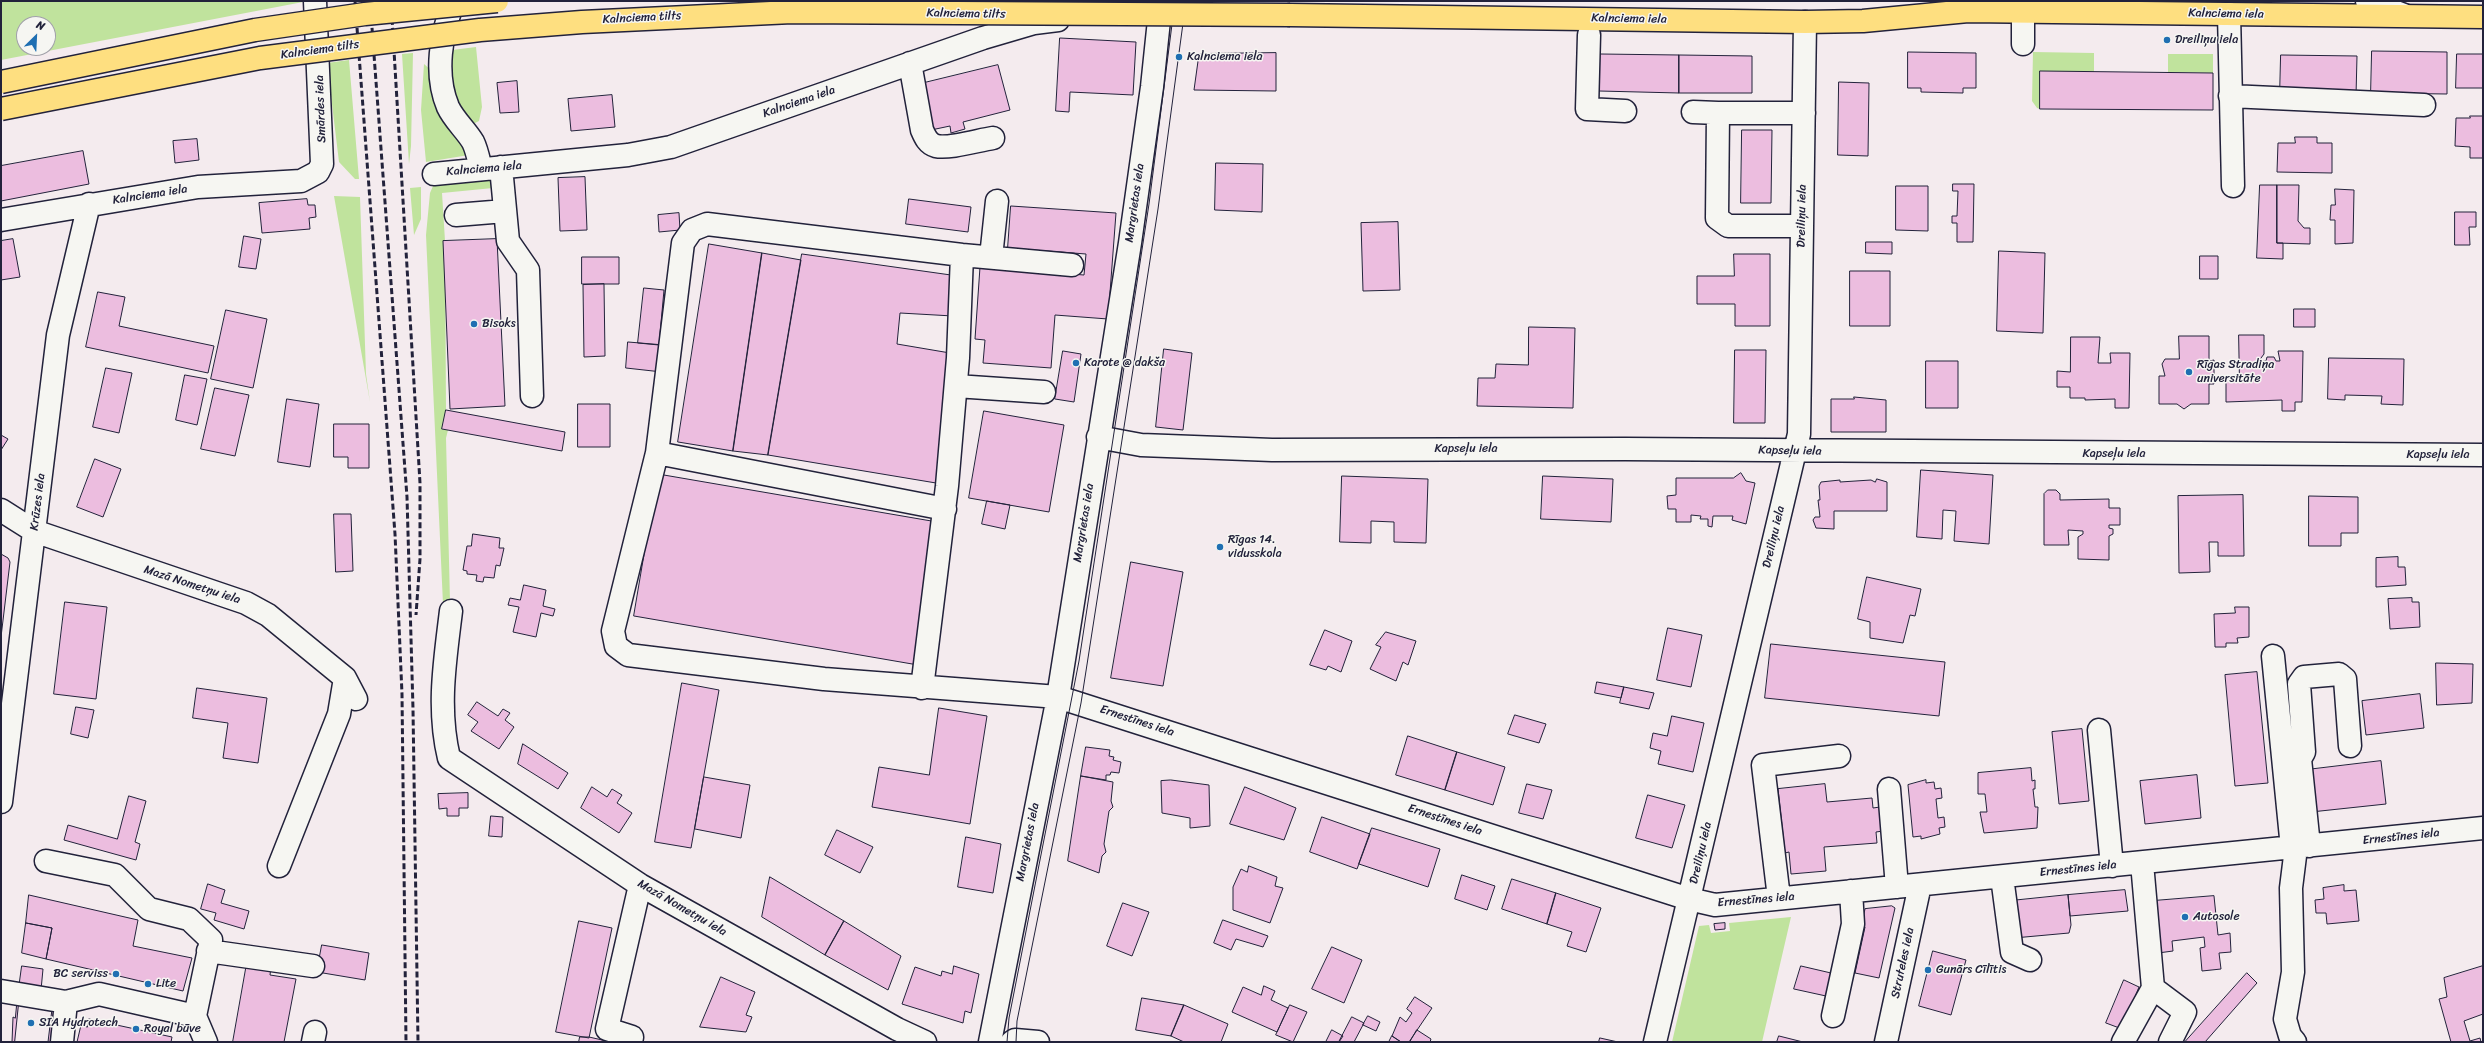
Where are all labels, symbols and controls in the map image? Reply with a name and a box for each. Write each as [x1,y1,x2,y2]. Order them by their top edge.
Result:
street label: Kalnciema tilts [926,6,1006,22]
street label: Kalnciema iela [2188,6,2264,22]
street label: Kalnciema tilts [602,9,682,27]
street label: Kalnciema iela [1591,11,1667,27]
text: N [33,15,48,36]
north arrow [16,16,56,56]
place label: Dreiliņu iela [2175,33,2238,47]
marker: Dreiliņu iela [2162,35,2172,45]
street label: Kalnciema tilts [280,37,360,63]
place label: Kalnciema iela [1187,50,1263,64]
marker: Kalnciema iela [1174,52,1184,62]
street label: Smārdes iela [313,75,329,143]
street label: Kalnciema iela [761,83,837,121]
street label: Kalnciema iela [446,159,522,179]
street label: Margrietas iela [1122,163,1148,243]
street label: Kalnciema iela [112,182,188,208]
street label: Dreiliņu iela [1794,184,1810,248]
place label: Bisoks [482,317,516,331]
marker: Bisoks [469,319,479,329]
place label: Karote @ dakša [1084,356,1165,370]
marker: Karote @ dakša [1071,358,1081,368]
place label: Rīgas Stradiņa universitāte [2197,358,2274,386]
marker: Rīgas Stradiņa universitāte [2184,367,2194,377]
street label: Kapseļu iela [1434,442,1498,456]
street label: Kapseļu iela [1758,443,1822,459]
street label: Kapseļu iela [2082,447,2146,461]
street label: Kapseļu iela [2406,448,2470,462]
street label: Krūzes iela [27,473,49,531]
street label: Margrietas iela [1071,483,1097,563]
street label: Dreiliņu iela [1760,505,1788,569]
place label: Rīgas 14. vidusskola [1228,533,1282,561]
marker: Rīgas 14. vidusskola [1215,542,1225,552]
street label: Mazā Nometņu iela [142,563,242,607]
street label: Ernestīnes iela [1098,702,1176,740]
street label: Ernestīnes iela [1406,801,1484,839]
street label: Margrietas iela [1013,802,1043,882]
street label: Dreiliņu iela [1687,821,1715,885]
street label: Ernestīnes iela [2362,826,2440,848]
street label: Ernestīnes iela [2039,858,2117,880]
street label: Mazā Nometņu iela [635,877,729,939]
street label: Ernestīnes iela [1717,889,1795,911]
place label: Autosole [2193,910,2240,924]
marker: Autosole [2180,912,2190,922]
street label: Struteles iela [1888,926,1918,1000]
place label: Gunārs Cīlītis [1936,963,2006,977]
marker: Gunārs Cīlītis [1923,965,1933,975]
place label: BC serviss [53,967,108,981]
marker: BC serviss [111,969,121,979]
place label: Lite [156,977,176,991]
marker: Lite [143,979,153,989]
place label: SIA Hydrotech [39,1016,118,1030]
marker: SIA Hydrotech [26,1018,36,1028]
place label: Royal būve [144,1022,201,1036]
marker: Royal būve [131,1024,141,1034]

